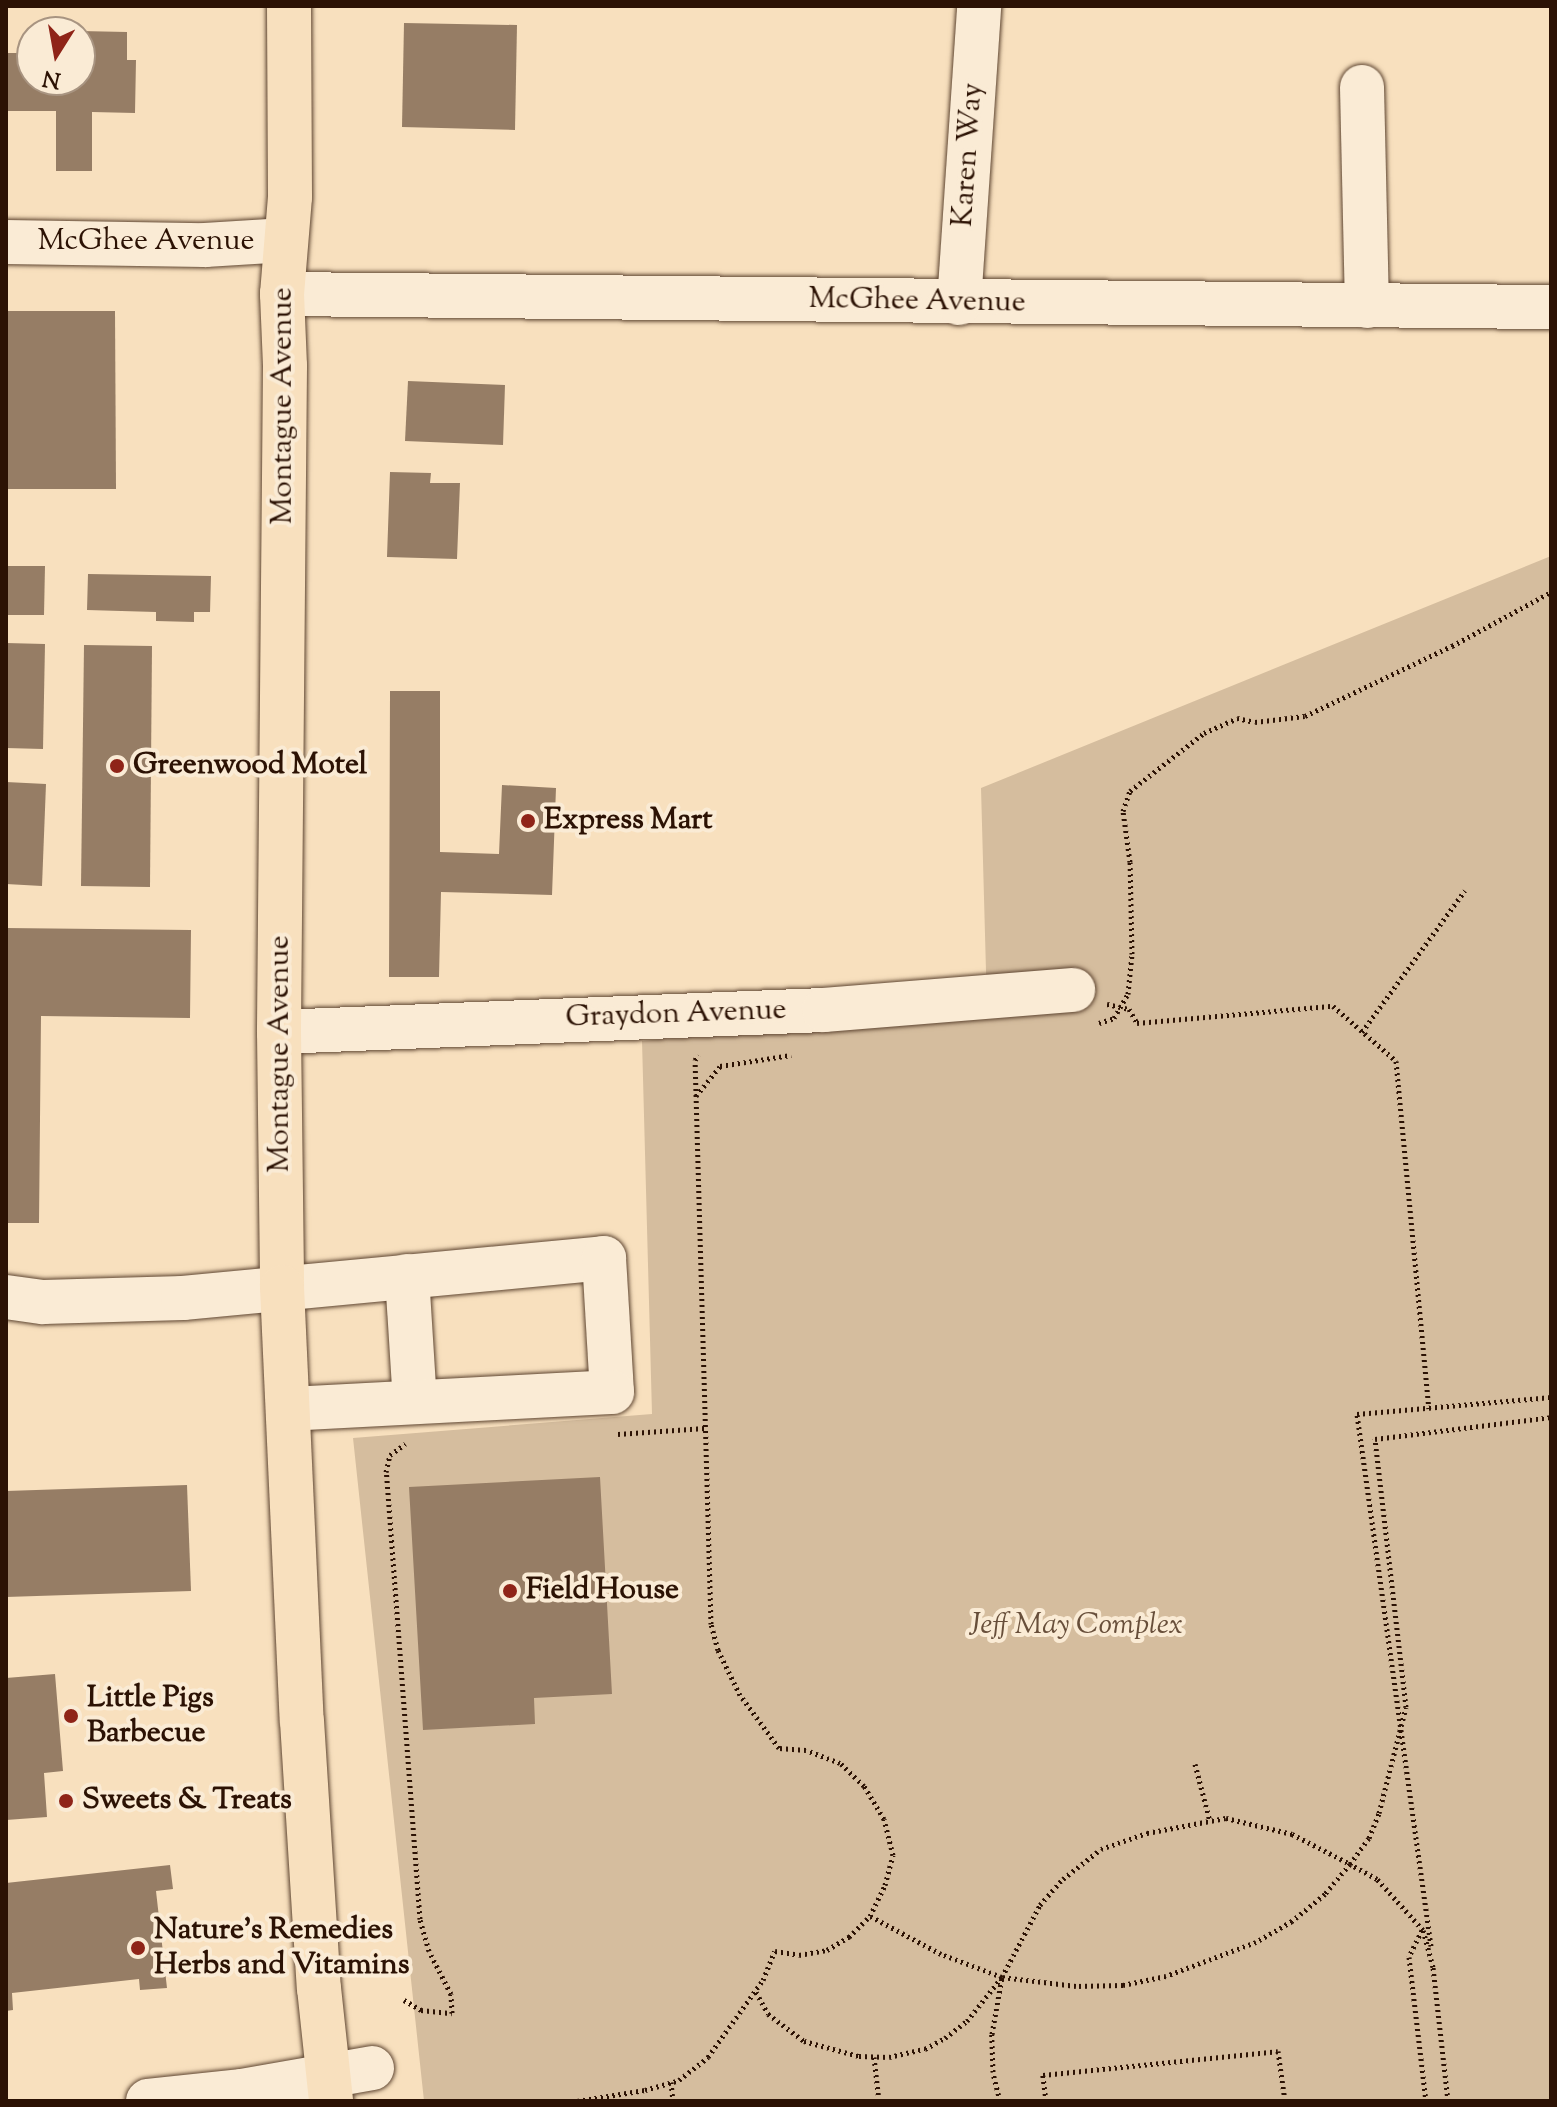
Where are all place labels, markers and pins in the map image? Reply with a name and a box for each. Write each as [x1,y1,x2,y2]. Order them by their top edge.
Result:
place label: Greenwood Motel [133,748,367,784]
marker: Greenwood Motel [108,757,126,775]
place label: Express Mart [544,803,713,839]
marker: Express Mart [519,812,537,830]
place label: Field House [526,1573,679,1609]
marker: Field House [501,1582,519,1600]
place label: Little Pigs Barbecue [87,1681,214,1752]
marker: Little Pigs Barbecue [62,1707,80,1725]
place label: Sweets & Treats [82,1783,292,1819]
marker: Sweets & Treats [57,1792,75,1810]
place label: Nature's Remedies Herbs and Vitamins [154,1913,410,1984]
marker: Nature's Remedies Herbs and Vitamins [129,1939,147,1957]

